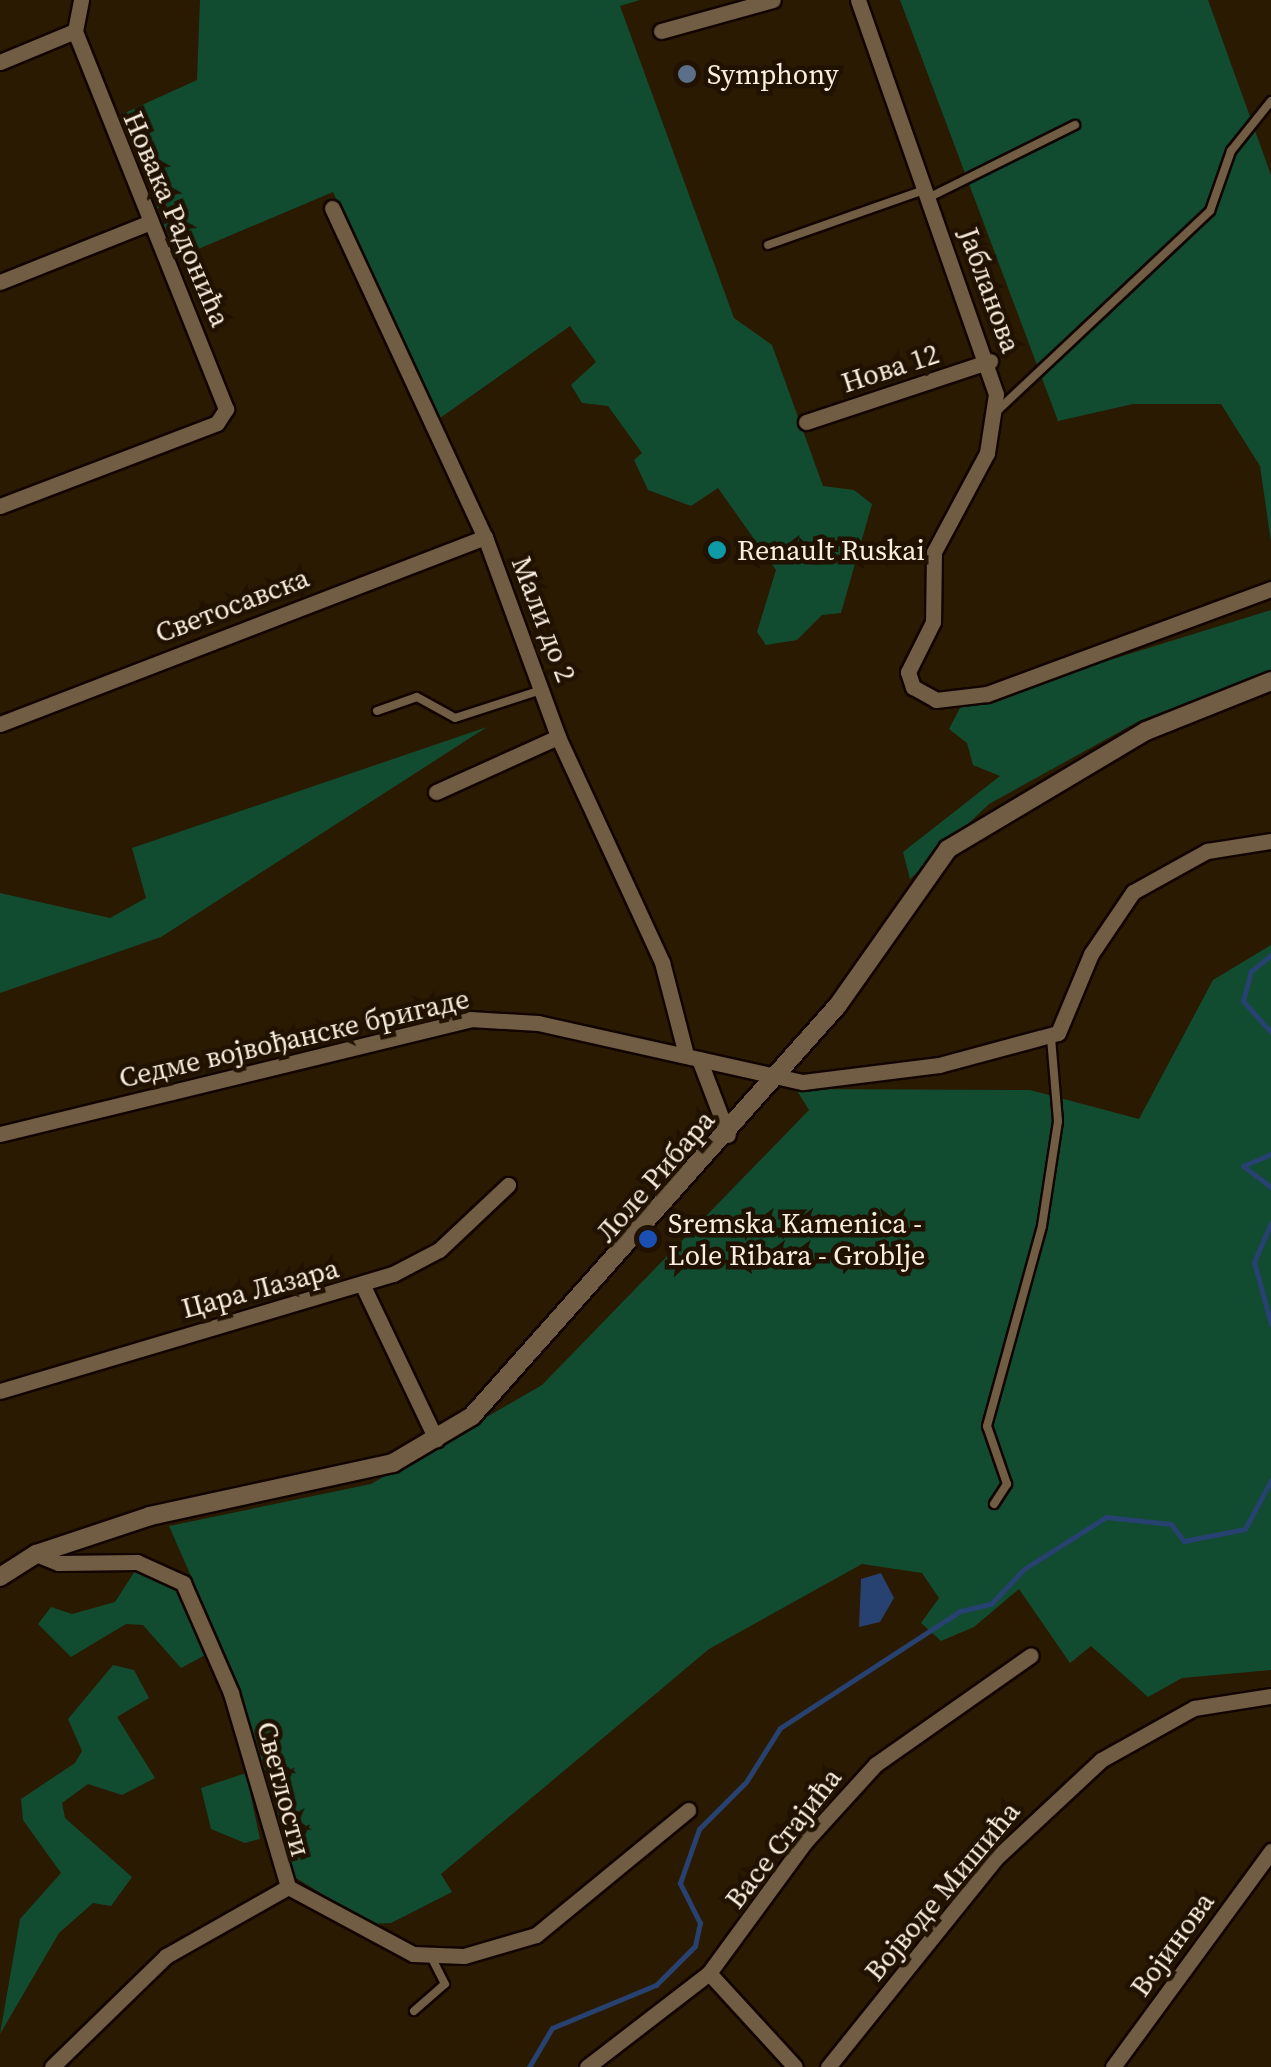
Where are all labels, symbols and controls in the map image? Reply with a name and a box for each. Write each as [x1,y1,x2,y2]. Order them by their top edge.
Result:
place label: Symphony [707,57,839,91]
marker: Symphony [676,63,698,85]
street label: Новака Радонића [117,106,237,332]
street label: Јабланова [952,223,1028,357]
street label: Нова 12 [837,337,943,399]
place label: Renault Ruskai [737,533,925,567]
marker: Renault Ruskai [706,539,728,561]
street label: Мали до 2 [505,552,583,686]
street label: Светосавска [150,560,314,650]
street label: Седме војвођанске бригаде [116,981,472,1095]
street label: Лоле Рибара [589,1103,721,1249]
place label: Sremska Kamenica - Lole Ribara - Groblje [668,1206,925,1272]
marker: Sremska Kamenica - Lole Ribara - Groblje [637,1228,659,1250]
street label: Цара Лазара [178,1251,342,1325]
street label: Светлости [250,1718,318,1860]
street label: Васе Стајића [718,1761,848,1915]
street label: Војводе Мишића [857,1795,1027,1987]
street label: Војинова [1123,1885,1221,2003]

